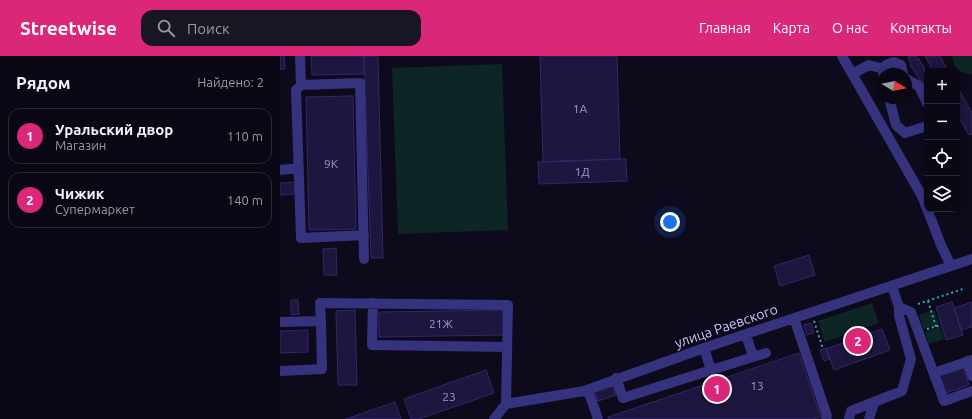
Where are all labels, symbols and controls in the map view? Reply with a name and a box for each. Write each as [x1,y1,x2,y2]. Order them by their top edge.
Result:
search box [141,10,421,46]
text: Streetwise [20,17,117,39]
icon: search [155,17,177,39]
text: Поиск [187,20,230,37]
text: Главная [699,20,751,36]
text: Карта [773,20,810,36]
text: О нас [832,20,868,36]
text: Контакты [890,20,952,36]
north arrow [876,68,912,104]
map controls [924,68,960,212]
button: + [924,68,960,104]
text: Рядом [16,73,71,92]
text: Найдено: 2 [197,75,264,89]
house number: 1А [573,102,587,115]
button: − [924,104,960,140]
text: Уральский двор [55,121,173,138]
text: 1 [26,129,34,143]
text: 110 m [227,129,263,143]
text: Магазин [55,138,106,152]
button: locate [924,140,960,176]
house number: 9К [324,157,339,170]
house number: 1Д [574,165,590,178]
button: layers [924,176,960,212]
text: Чижик [55,185,104,202]
text: 2 [26,193,34,207]
text: 140 m [227,193,263,207]
text: Супермаркет [55,202,135,216]
your location [660,212,680,232]
street label: улица Раевского [672,301,780,351]
house number: 21Ж [429,317,454,330]
pin: 2 [845,326,871,356]
pin: 1 [704,374,730,404]
house number: 13 [750,379,764,392]
house number: 23 [442,390,456,403]

